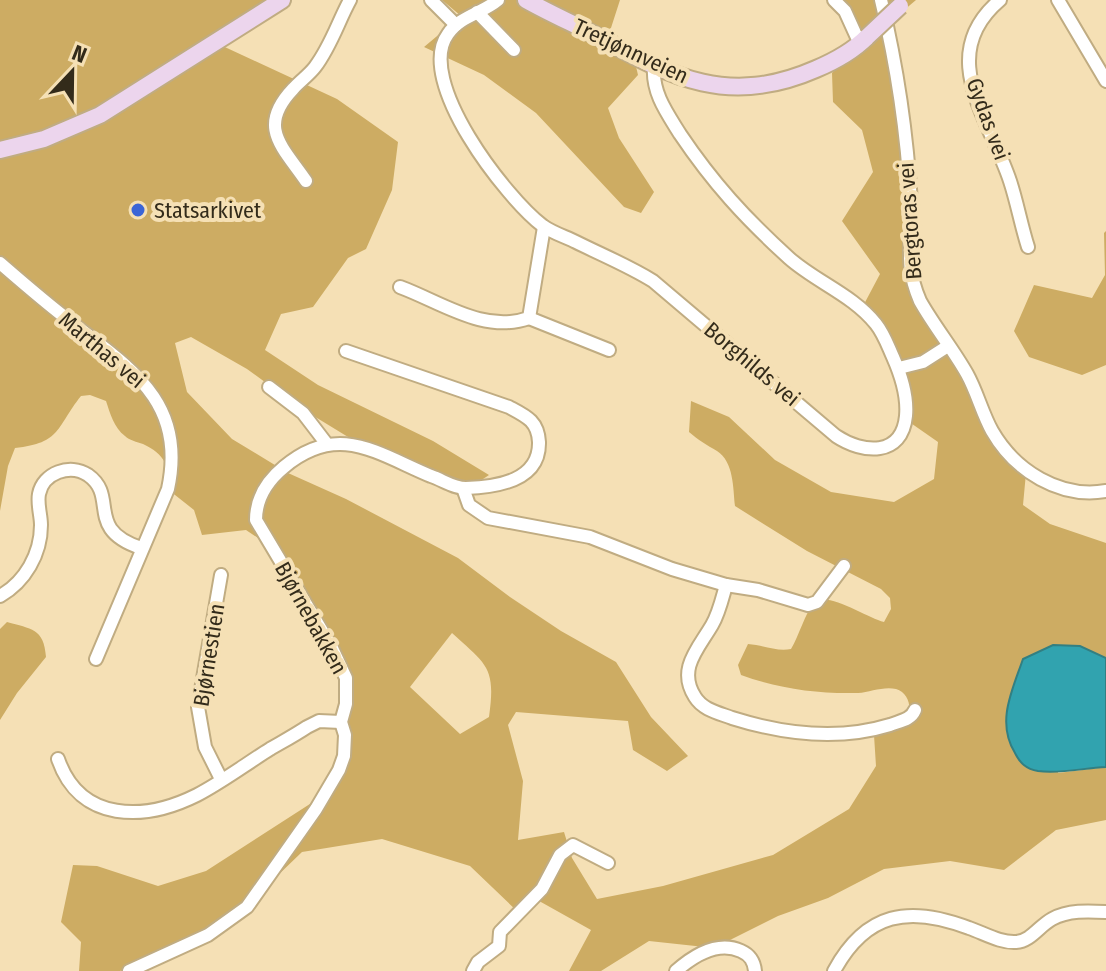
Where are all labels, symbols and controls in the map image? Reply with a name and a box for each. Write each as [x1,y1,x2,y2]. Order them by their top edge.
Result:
street label: Tretjønnveien [569,13,693,89]
north arrow [32,32,112,112]
text: N [68,39,90,69]
street label: Gydas vei [961,74,1015,164]
street label: Bergtoras vei [892,162,928,280]
place label: Statsarkivet [154,197,262,224]
marker: Statsarkivet [129,201,147,219]
street label: Marthas vei [53,306,151,394]
street label: Borghilds vei [699,316,805,412]
street label: Bjørnebakken [269,557,353,679]
street label: Bjørnestien [188,602,230,708]

